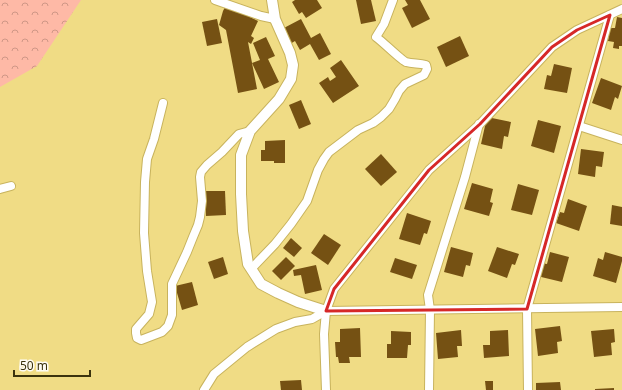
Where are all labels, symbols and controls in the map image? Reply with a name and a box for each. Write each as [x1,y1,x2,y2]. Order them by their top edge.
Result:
scale bar [14,352,90,378]
text: 50 m [20,357,48,374]

